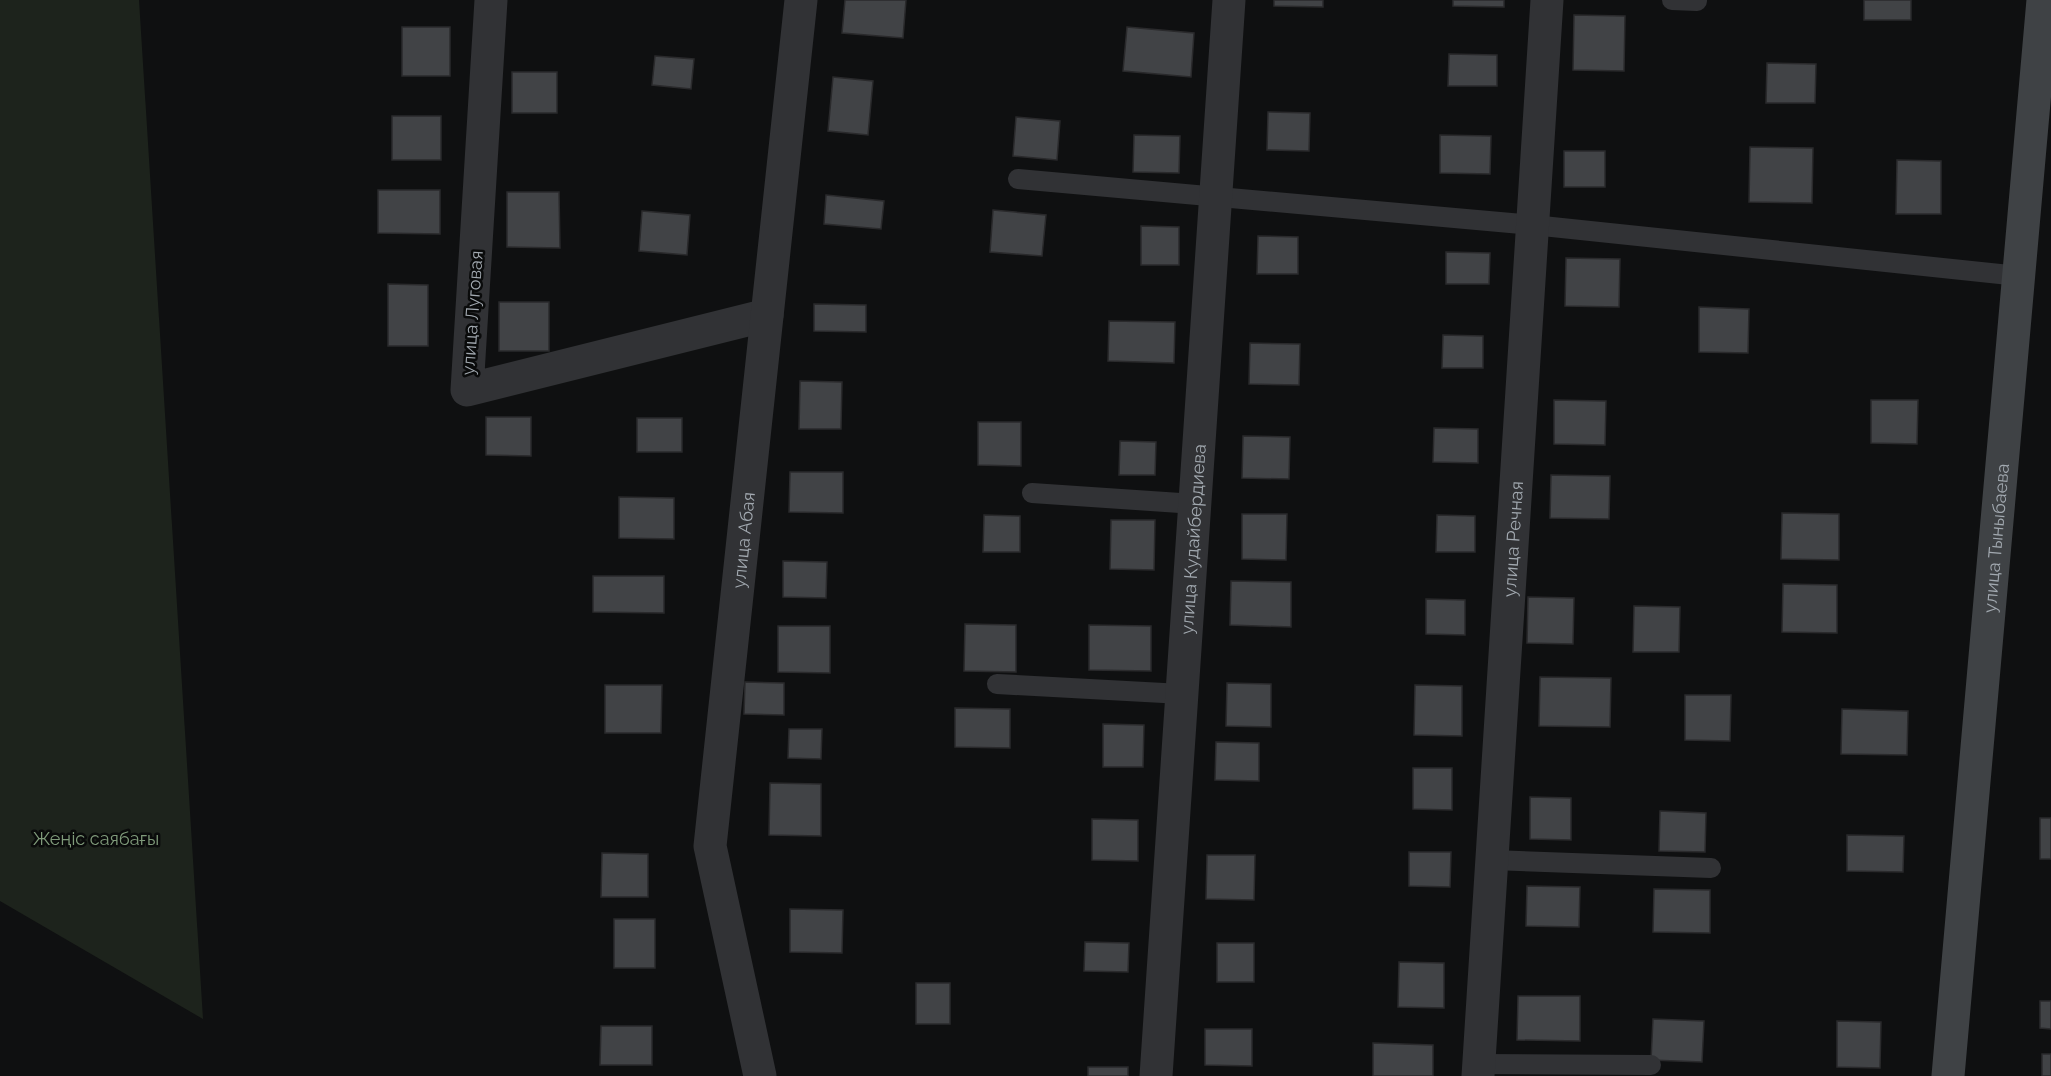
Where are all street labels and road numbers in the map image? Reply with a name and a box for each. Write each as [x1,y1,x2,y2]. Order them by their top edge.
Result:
street label: улица Луговая [457,250,487,376]
street label: улица Кудайбердиева [1175,443,1209,635]
street label: улица Тыныбаева [1978,462,2013,614]
street label: улица Речная [1498,480,1527,598]
street label: улица Абая [727,491,759,589]

